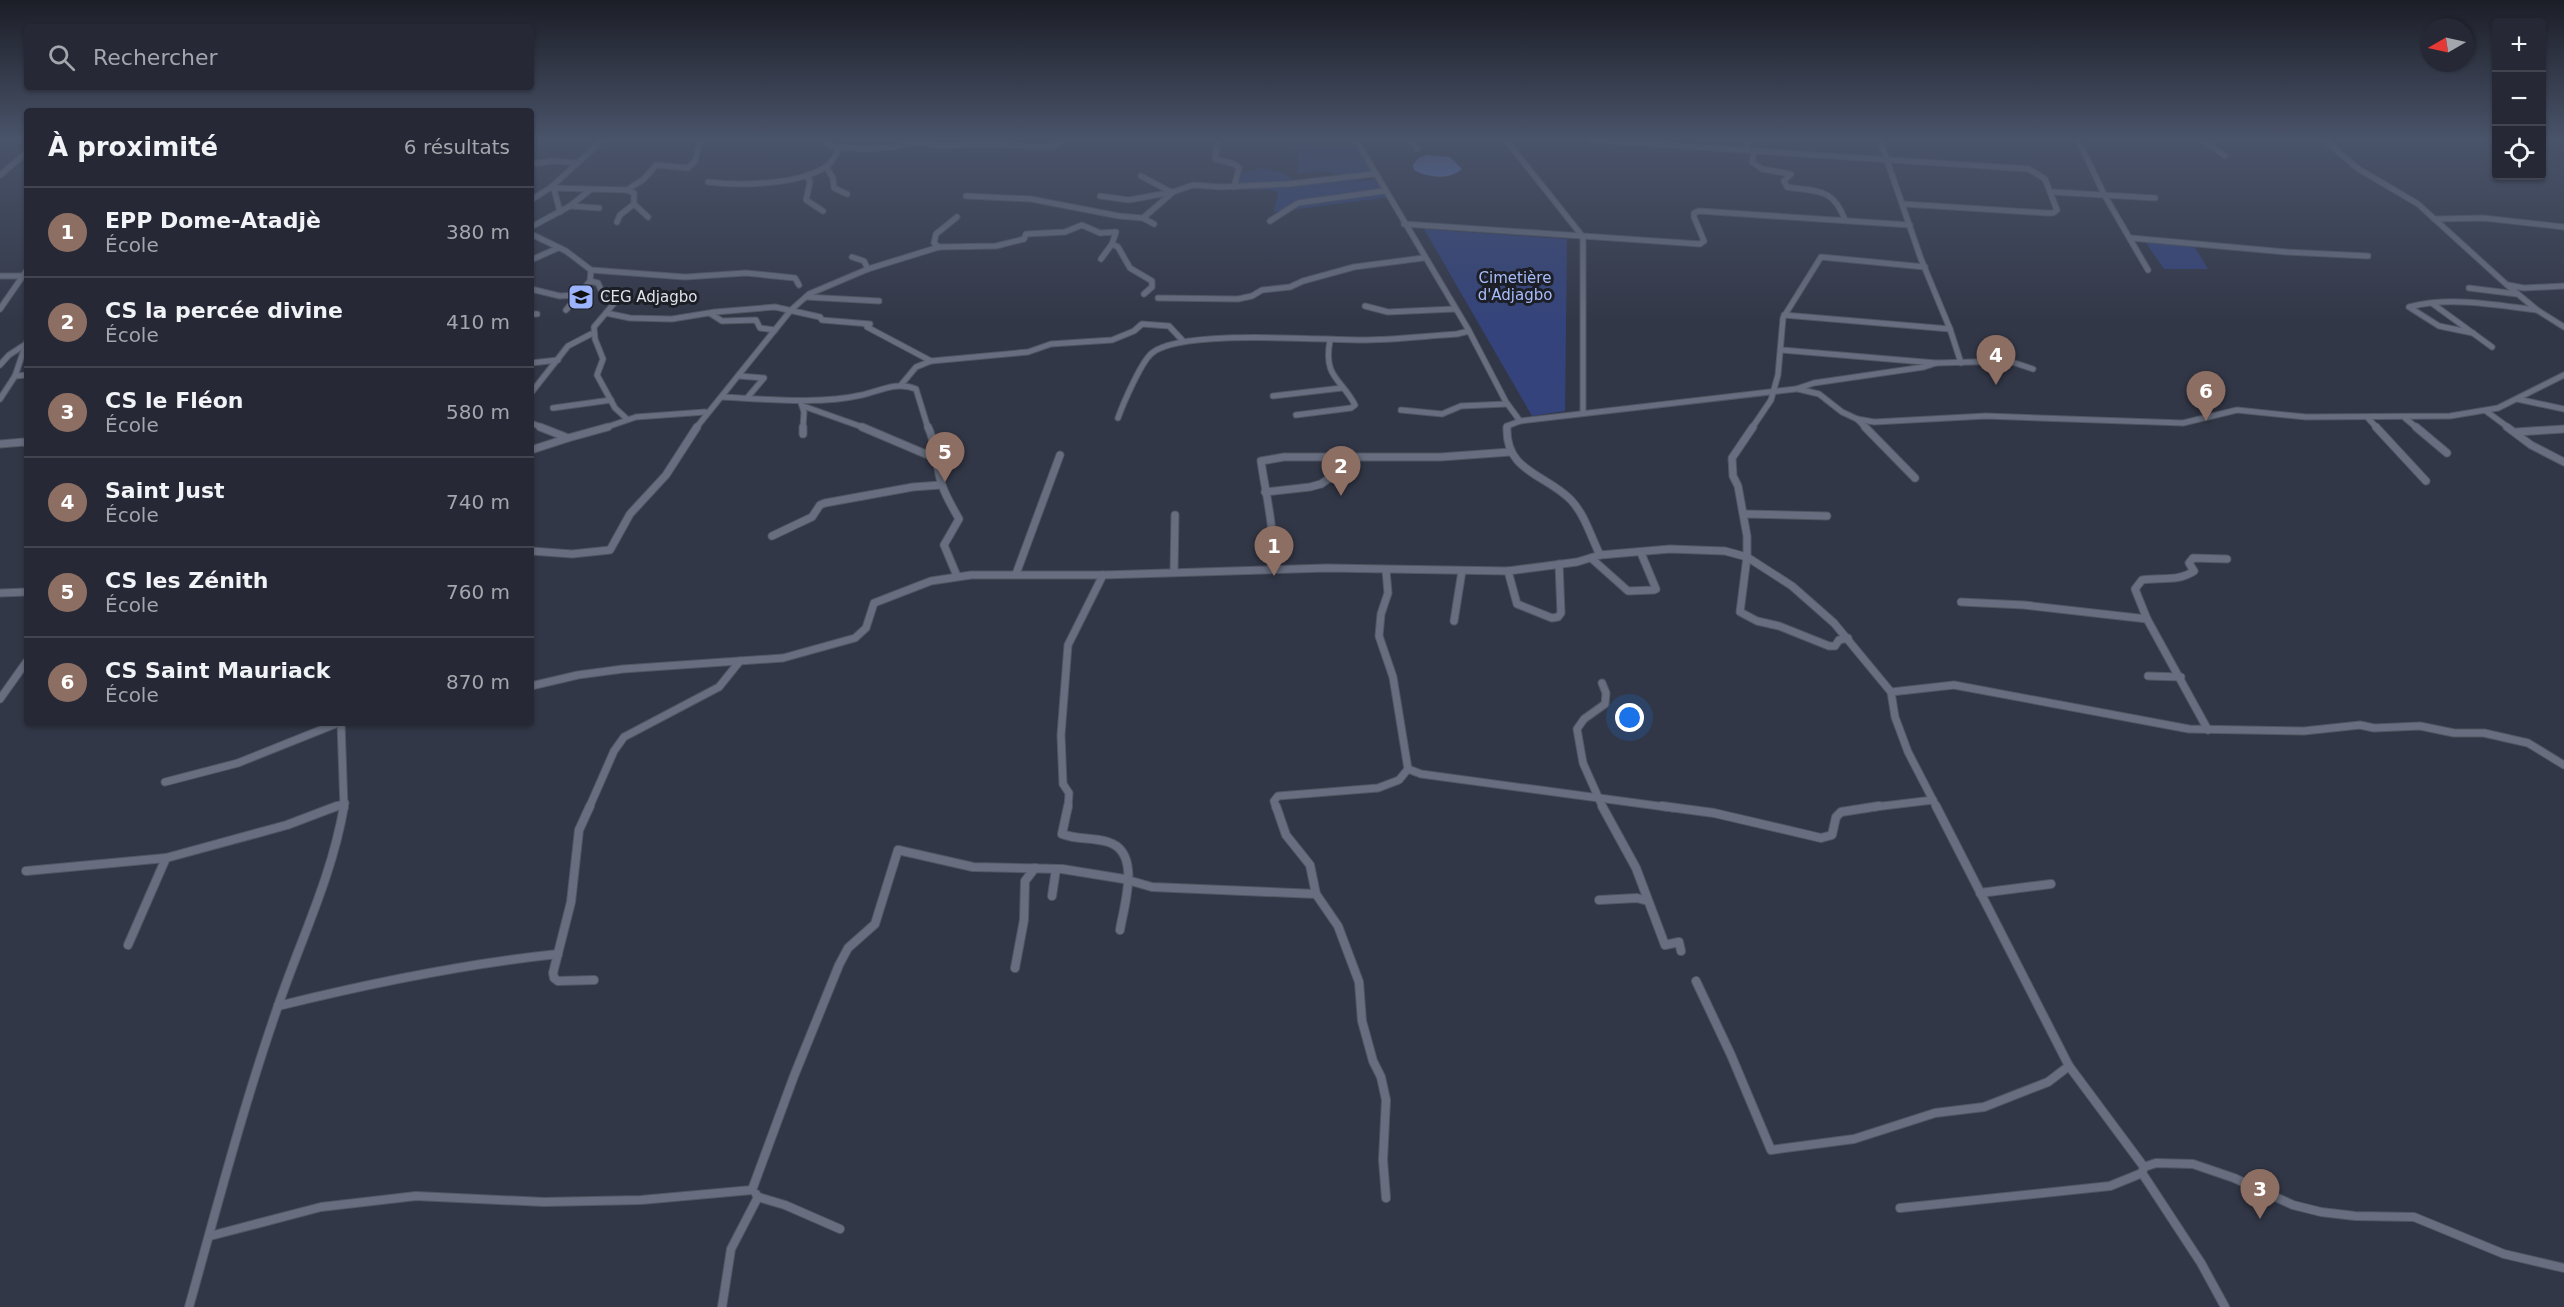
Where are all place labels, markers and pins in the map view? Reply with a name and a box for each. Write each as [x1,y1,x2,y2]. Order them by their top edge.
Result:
school or university icon: CEG Adjagbo [566,282,596,312]
place label: CEG Adjagbo [600,288,697,306]
pin: 4 [1976,336,2016,385]
pin: 6 [2186,372,2226,421]
pin: 5 [926,432,964,482]
pin: 2 [1322,446,1360,496]
pin: 1 [1254,526,1294,576]
pin: 3 [2240,1170,2280,1219]

